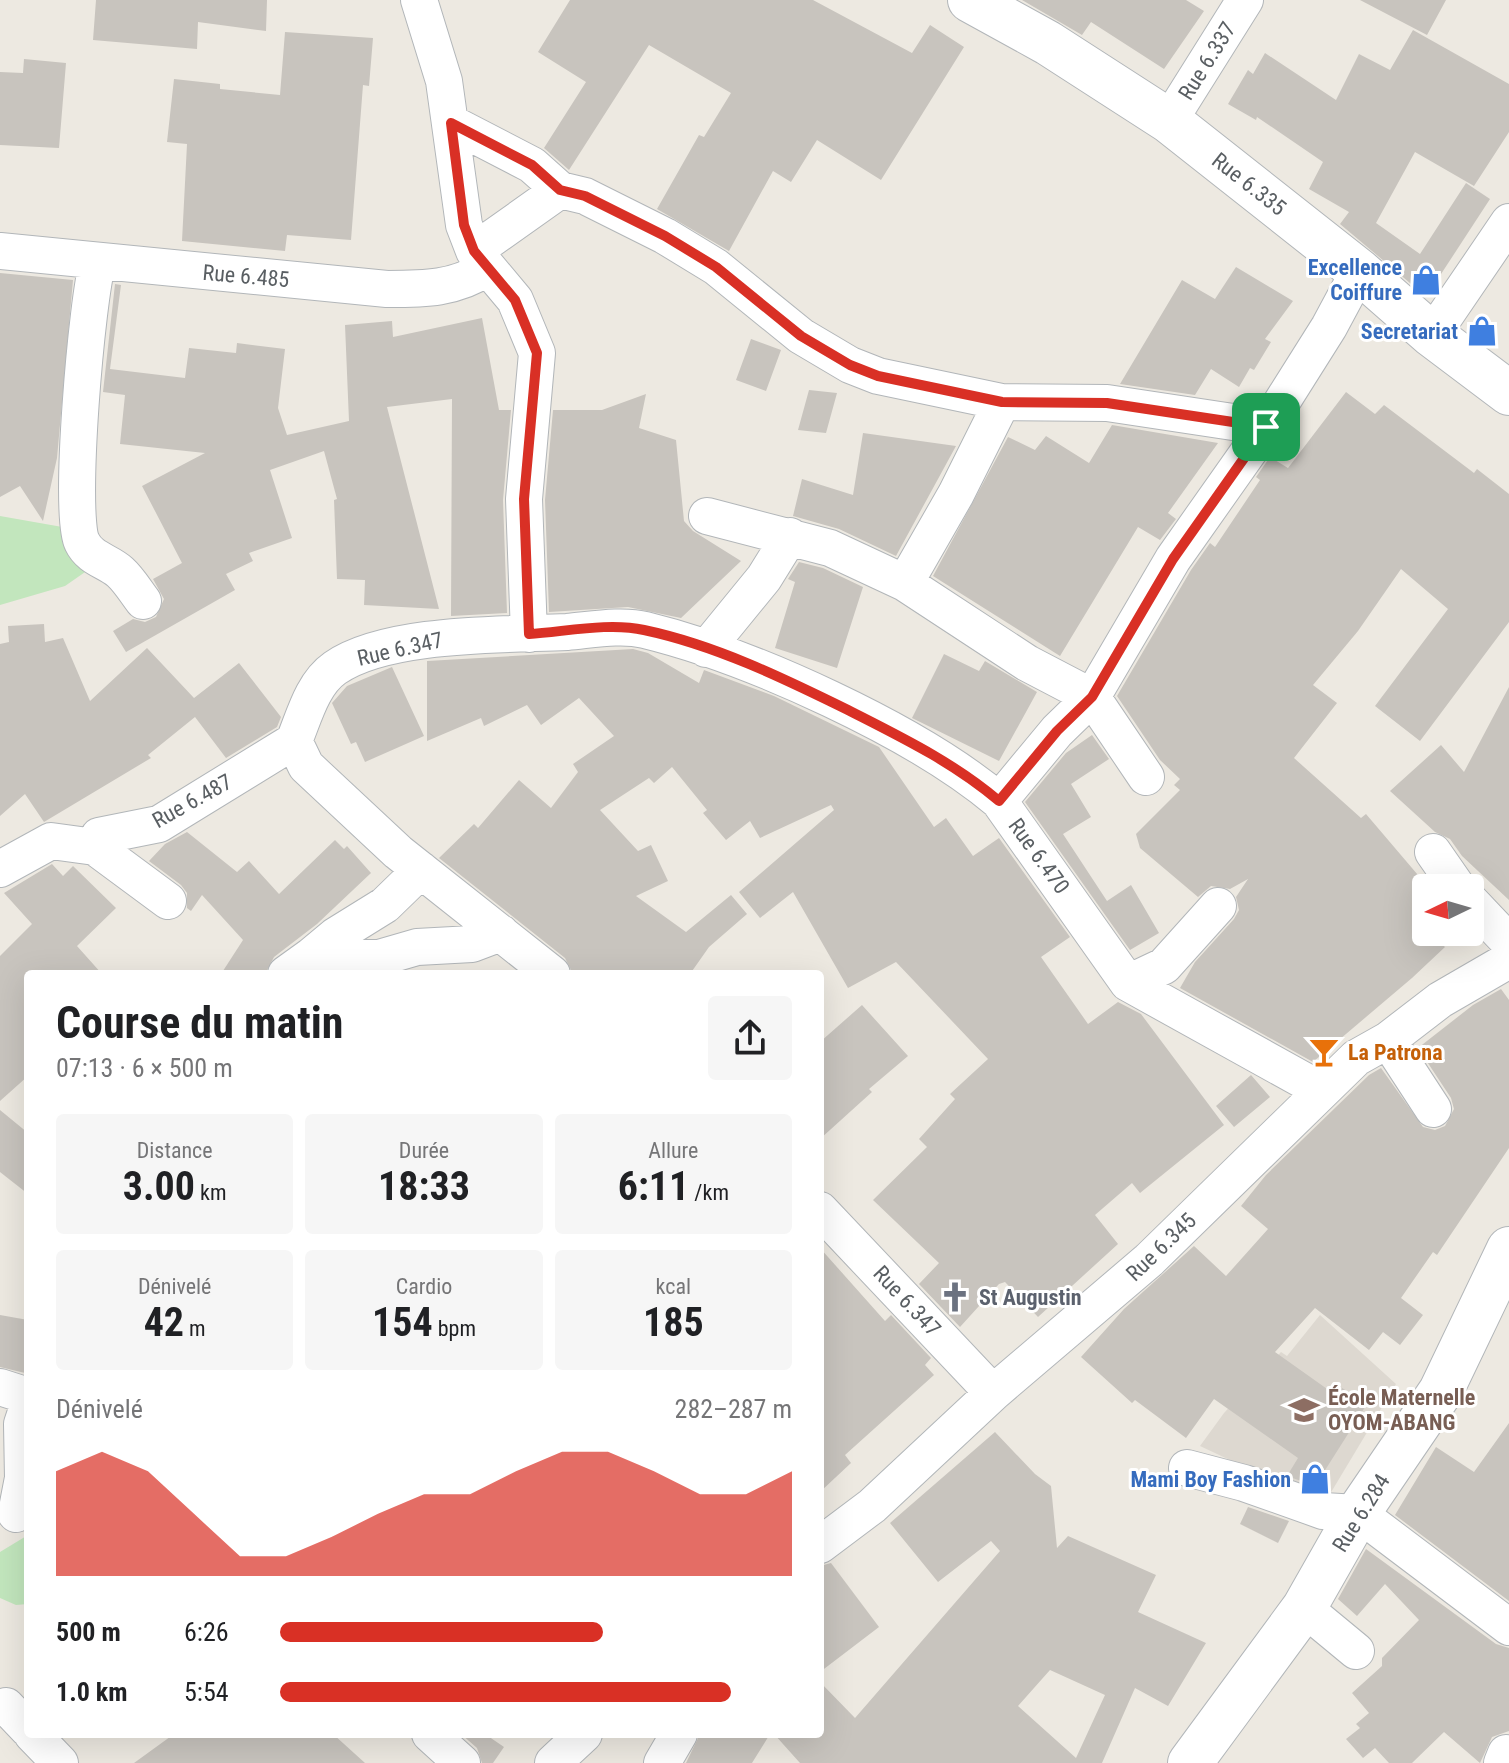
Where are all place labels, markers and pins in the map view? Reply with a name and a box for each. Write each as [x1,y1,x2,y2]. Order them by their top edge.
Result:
place label: Excellence Coiffure [1308,255,1402,305]
shop icon: Excellence Coiffure [1409,263,1443,297]
shop icon: Secretariat [1465,314,1499,348]
place label: Secretariat [1361,319,1458,344]
pin [1232,393,1300,461]
bar icon: La Patrona [1307,1035,1341,1069]
place label: La Patrona [1348,1040,1443,1065]
church icon: St Augustin [938,1280,972,1314]
place label: St Augustin [979,1285,1082,1310]
place label: École Maternelle OYOM-ABANG [1328,1385,1475,1435]
school or university icon: École Maternelle OYOM-ABANG [1287,1393,1321,1427]
shop icon: Mami Boy Fashion [1298,1462,1332,1496]
place label: Mami Boy Fashion [1130,1467,1291,1492]

